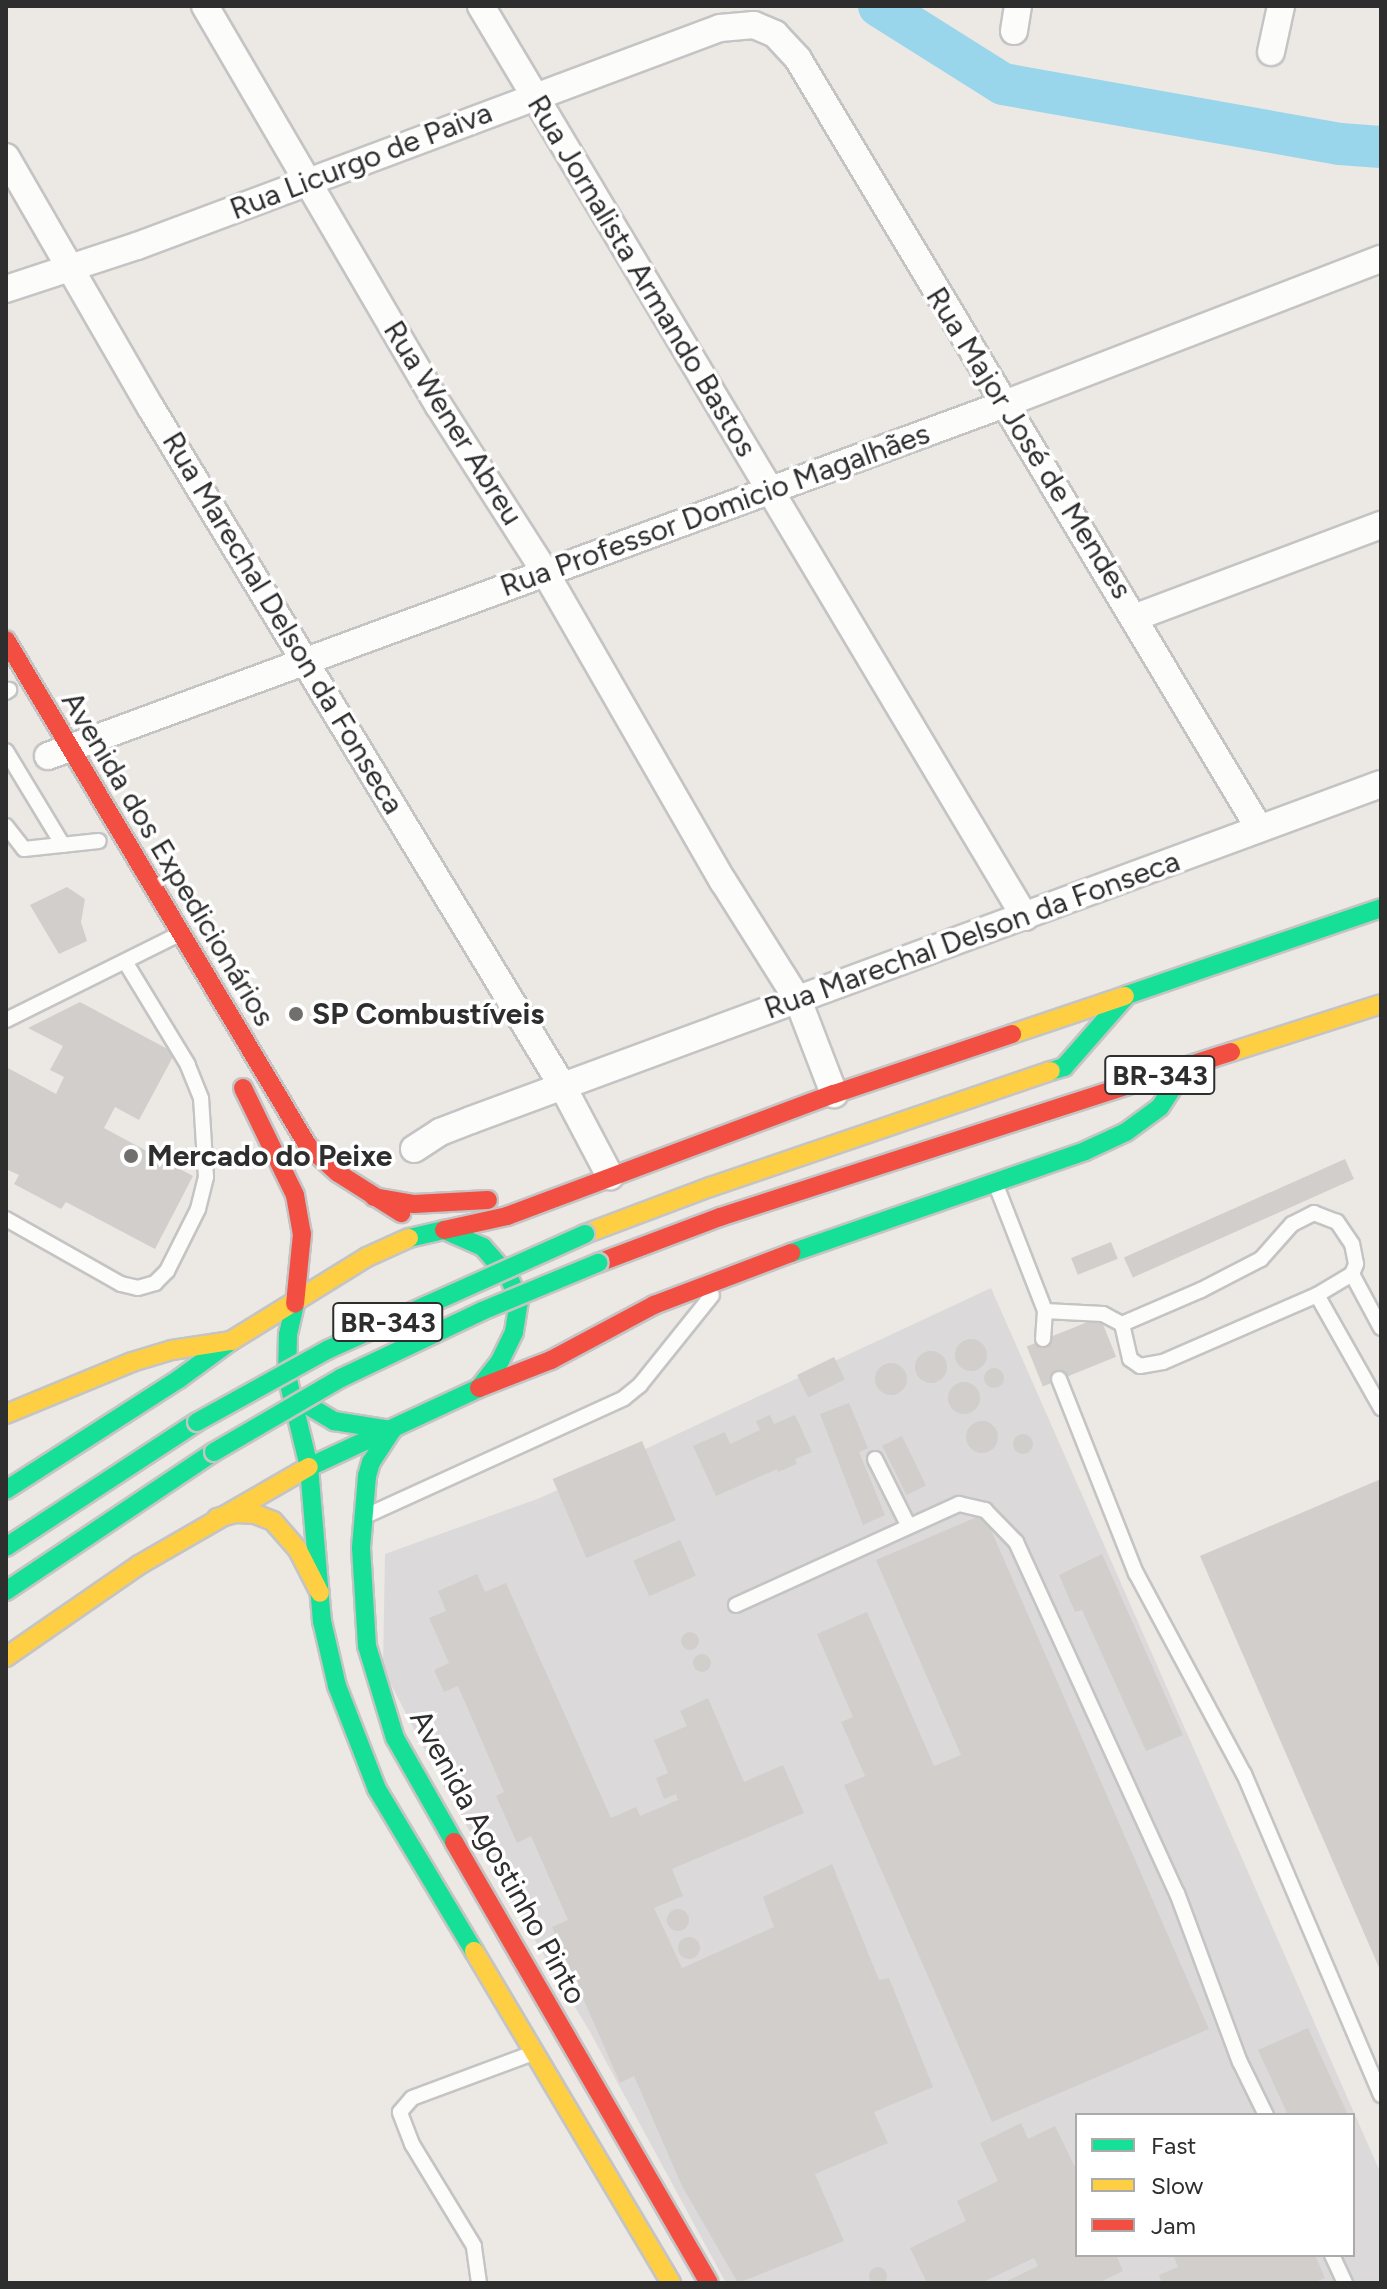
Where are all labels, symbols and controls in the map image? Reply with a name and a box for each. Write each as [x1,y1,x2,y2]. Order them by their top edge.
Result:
street label: Rua Jornalista Armando Bastos [520,89,764,463]
street label: Rua Licurgo de Paiva [225,94,497,228]
street label: Rua Major José de Mendes [918,281,1140,605]
street label: Rua Wener Abreu [376,314,530,532]
street label: Rua Professor Domicio Magalhães [495,415,935,605]
street label: Rua Marechal Delson da Fonseca [154,425,412,821]
street label: Avenida dos Expedicionários [54,685,282,1033]
street label: Rua Marechal Delson da Fonseca [759,843,1185,1027]
place label: SP Combustíveis [312,996,544,1032]
marker: SP Combustíveis [287,1005,305,1023]
road number: BR-343 [1104,1051,1216,1099]
place label: Mercado do Peixe [147,1138,392,1174]
marker: Mercado do Peixe [122,1147,140,1165]
road number: BR-343 [332,1298,444,1346]
street label: Avenida Agostinho Pinto [402,1704,594,2010]
legend [1075,2113,1355,2257]
text: Fast [1151,2131,1196,2160]
text: Slow [1151,2171,1203,2200]
text: Jam [1151,2211,1196,2240]

